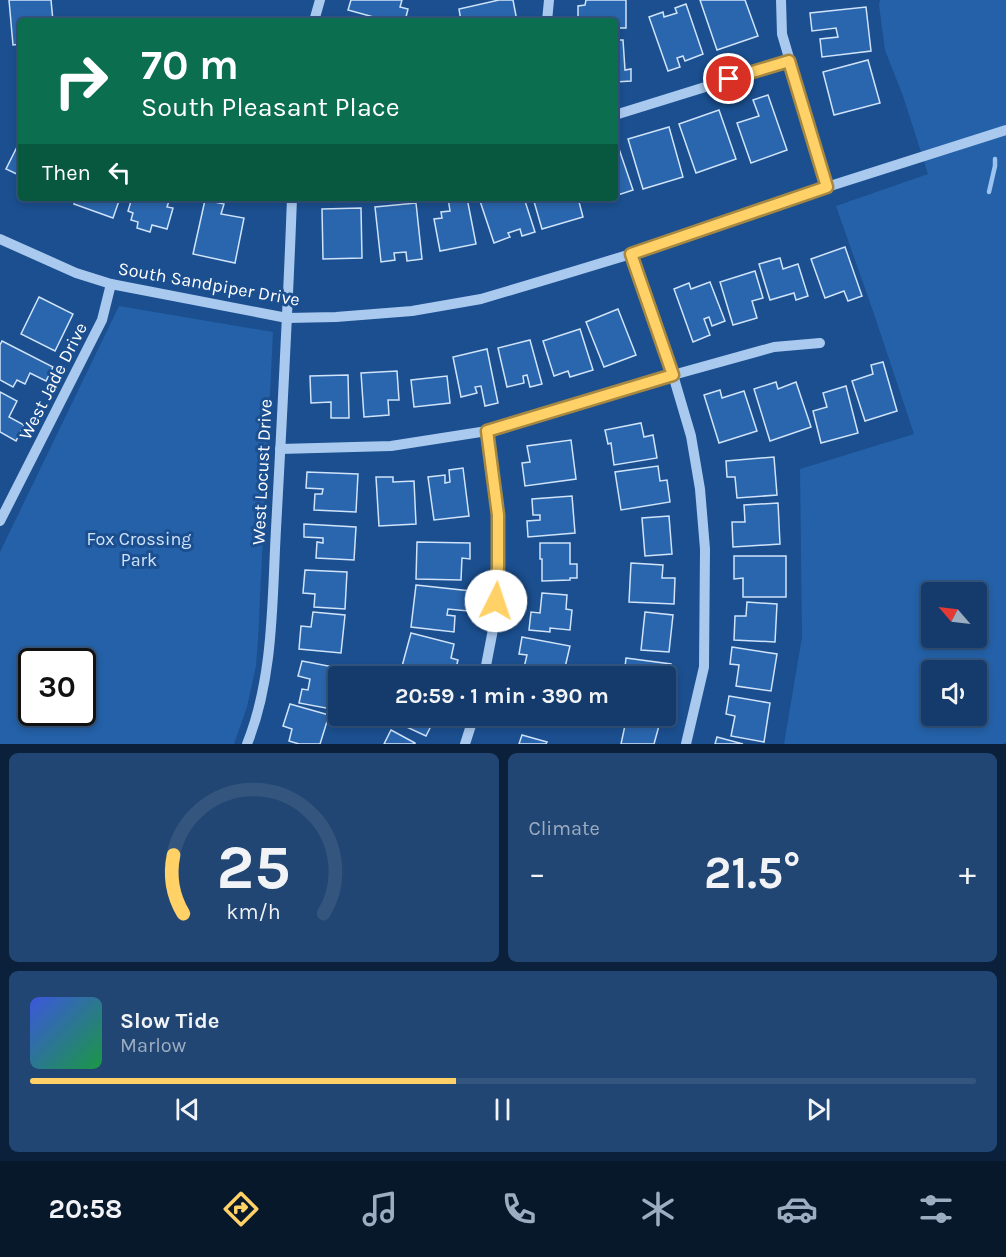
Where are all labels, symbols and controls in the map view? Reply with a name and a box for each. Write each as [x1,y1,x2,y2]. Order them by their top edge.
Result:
text: 70 m [141,40,239,90]
icon: right [42,42,120,120]
pin [703,53,754,104]
icon: arrive [712,62,745,95]
text: South Pleasant Place [141,91,400,123]
icon: left [103,156,136,189]
text: Then [42,160,91,186]
street label: South Sandpiper Drive [116,257,302,311]
street label: West Jade Drive [14,319,92,443]
street label: West Locust Drive [247,398,277,546]
park label: Fox Crossing Park [87,528,191,571]
position arrow [464,569,528,633]
north arrow [921,582,987,648]
map controls [921,582,987,726]
speed limit sign: 30 [18,648,96,726]
button: sound [921,660,987,726]
text: 20:59 · 1 min · 390 m [395,683,609,709]
text: Climate [529,817,600,840]
text: 25 [217,831,291,904]
text: 21.5° [704,847,801,899]
text: − [529,854,546,892]
text: + [959,854,976,892]
text: km/h [227,900,281,925]
text: Slow Tide [120,1008,220,1034]
text: Marlow [120,1034,186,1057]
icon: previous [171,1093,204,1126]
icon: pause [486,1093,519,1126]
icon: next [802,1093,835,1126]
icon: directions [220,1188,262,1230]
icon: music [359,1188,401,1230]
icon: phone [498,1188,540,1230]
icon: climate [637,1188,679,1230]
icon: car [776,1188,818,1230]
icon: filters [915,1188,957,1230]
text: 20:58 [49,1193,122,1225]

